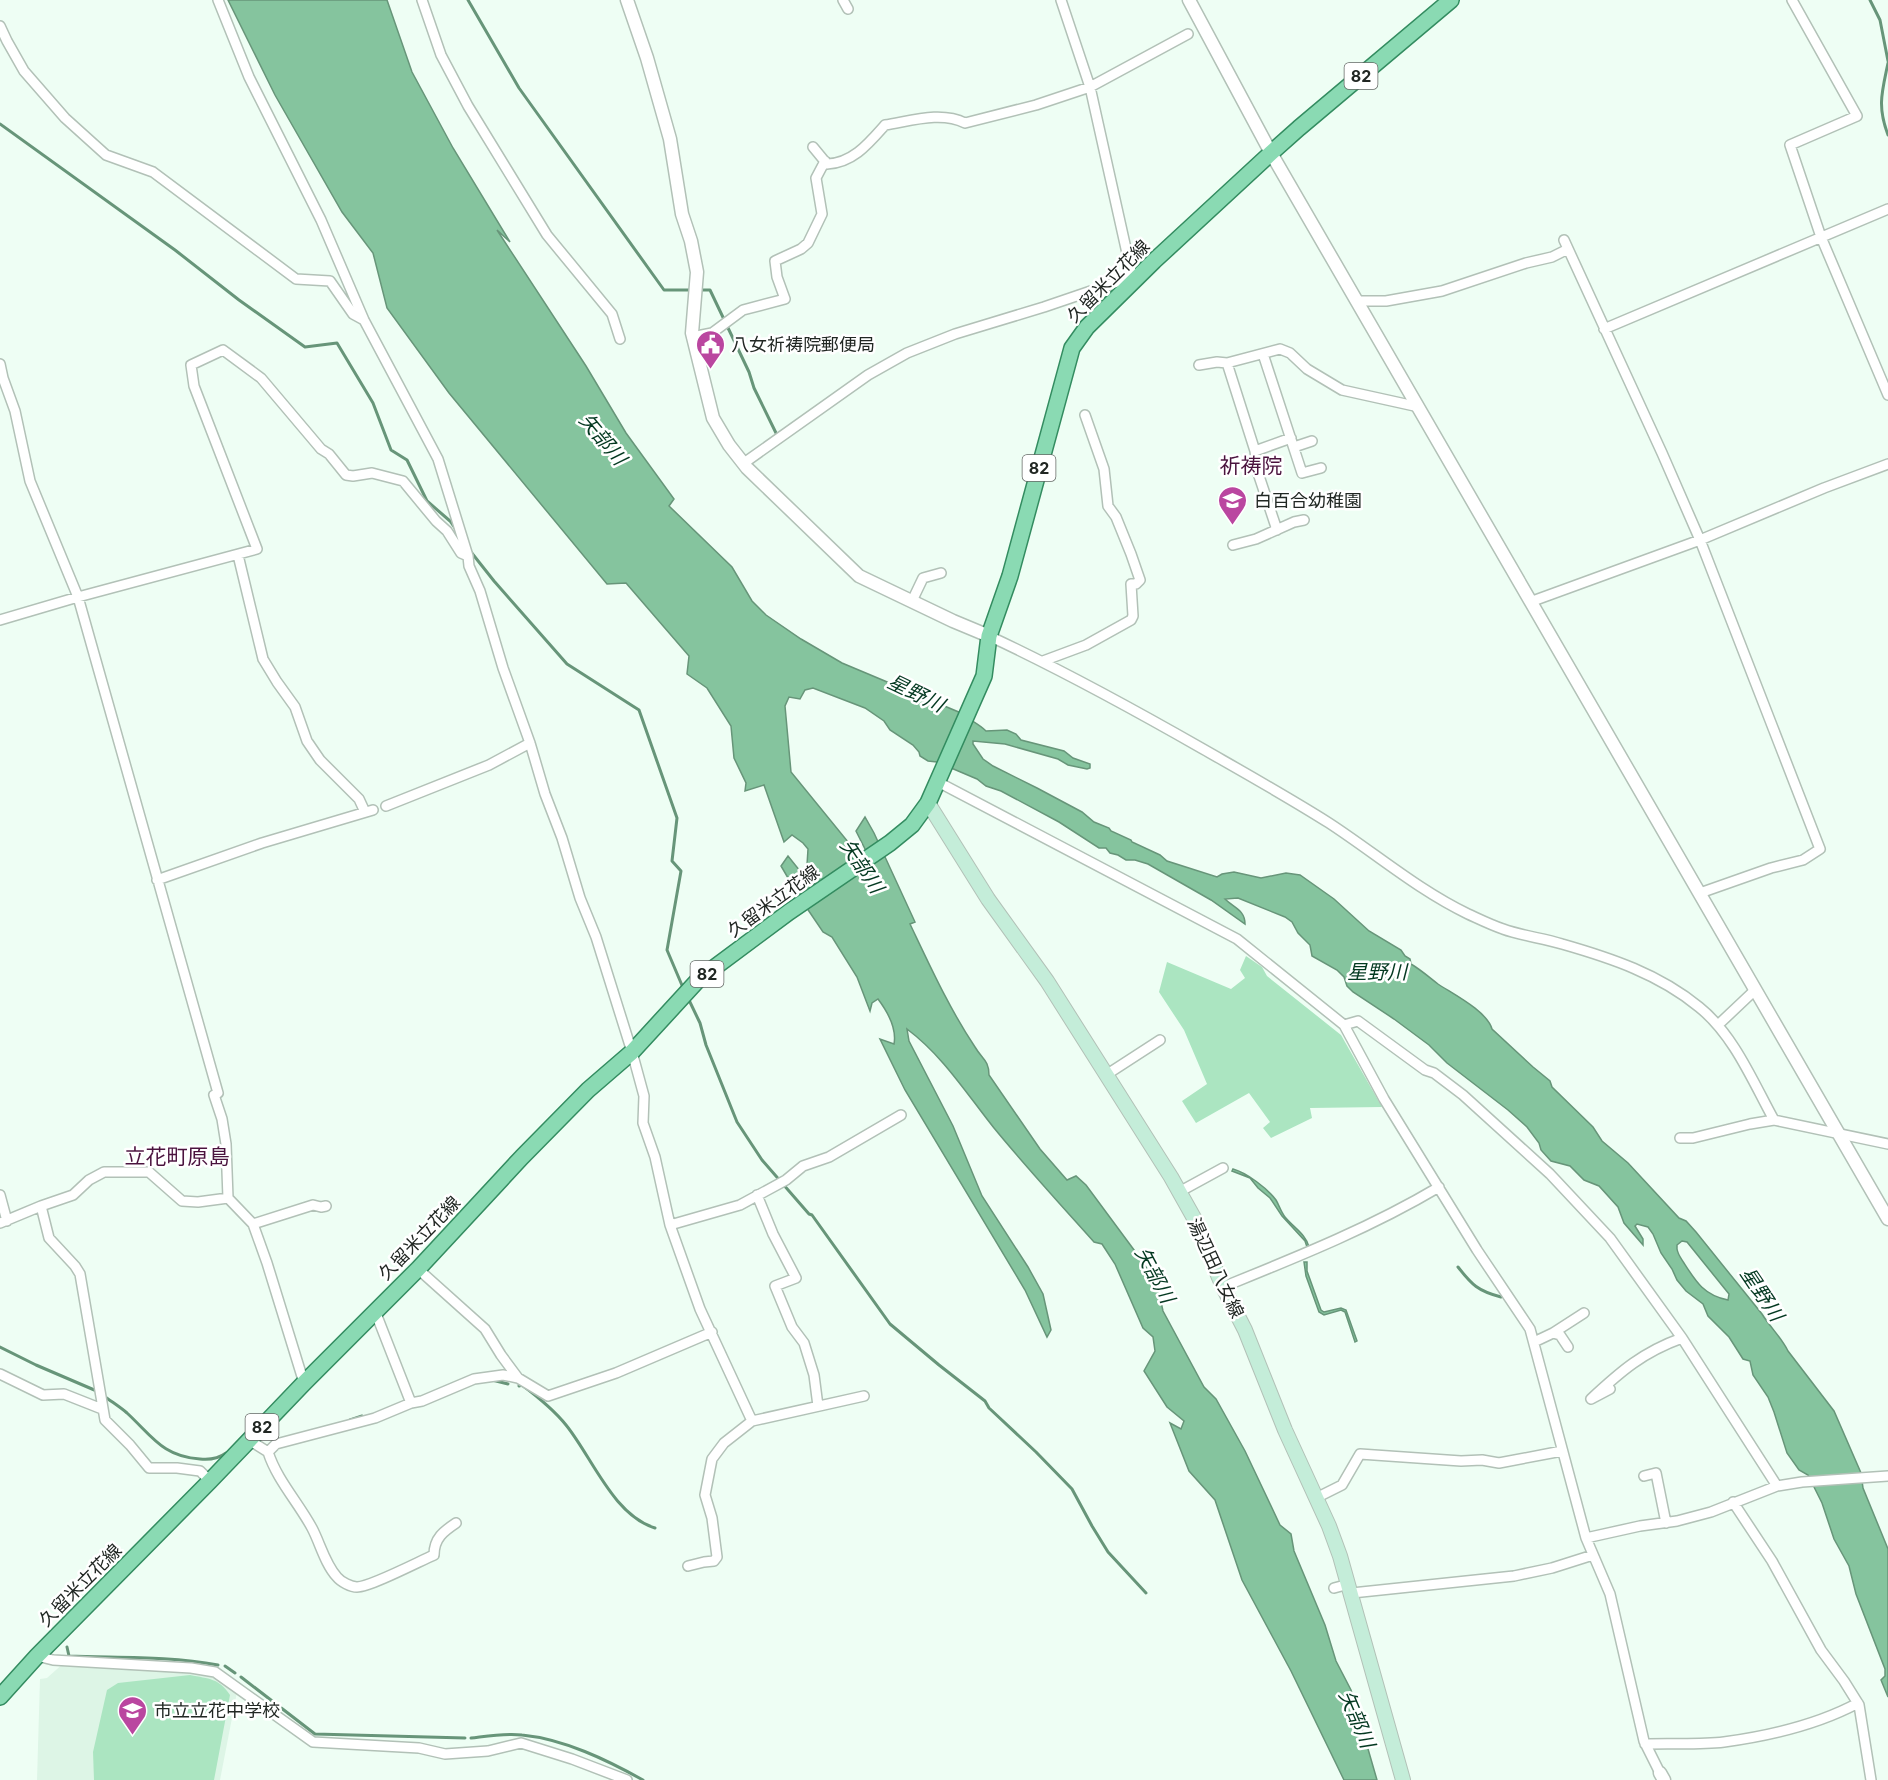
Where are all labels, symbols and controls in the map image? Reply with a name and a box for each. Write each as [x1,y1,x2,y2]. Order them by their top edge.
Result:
road number: 82 [1344,63,1378,89]
street label: 久留米立花線 [1062,235,1154,327]
public building icon: 八女祈祷院郵便局 [694,328,726,370]
place label: 八女祈祷院郵便局 [731,334,875,355]
water label: 矢部川 [575,408,633,471]
district label: 祈祷院 [1220,453,1283,478]
road number: 82 [1022,455,1056,481]
school or university icon: 白百合幼稚園 [1217,484,1249,526]
place label: 白百合幼稚園 [1254,490,1362,511]
water label: 星野川 [884,669,950,718]
water label: 矢部川 [835,834,890,899]
street label: 久留米立花線 [723,861,823,941]
water label: 星野川 [1347,960,1409,984]
road number: 82 [690,961,724,987]
district label: 立花町原島 [125,1144,230,1169]
street label: 久留米立花線 [374,1192,464,1284]
street label: 湯辺田八女線 [1184,1215,1248,1321]
water label: 矢部川 [1130,1243,1181,1309]
water label: 星野川 [1735,1262,1790,1327]
road number: 82 [246,1414,278,1440]
street label: 久留米立花線 [34,1539,126,1631]
water label: 矢部川 [1334,1687,1381,1753]
school or university icon: 市立立花中学校 [117,1694,149,1736]
place label: 市立立花中学校 [154,1700,280,1721]

